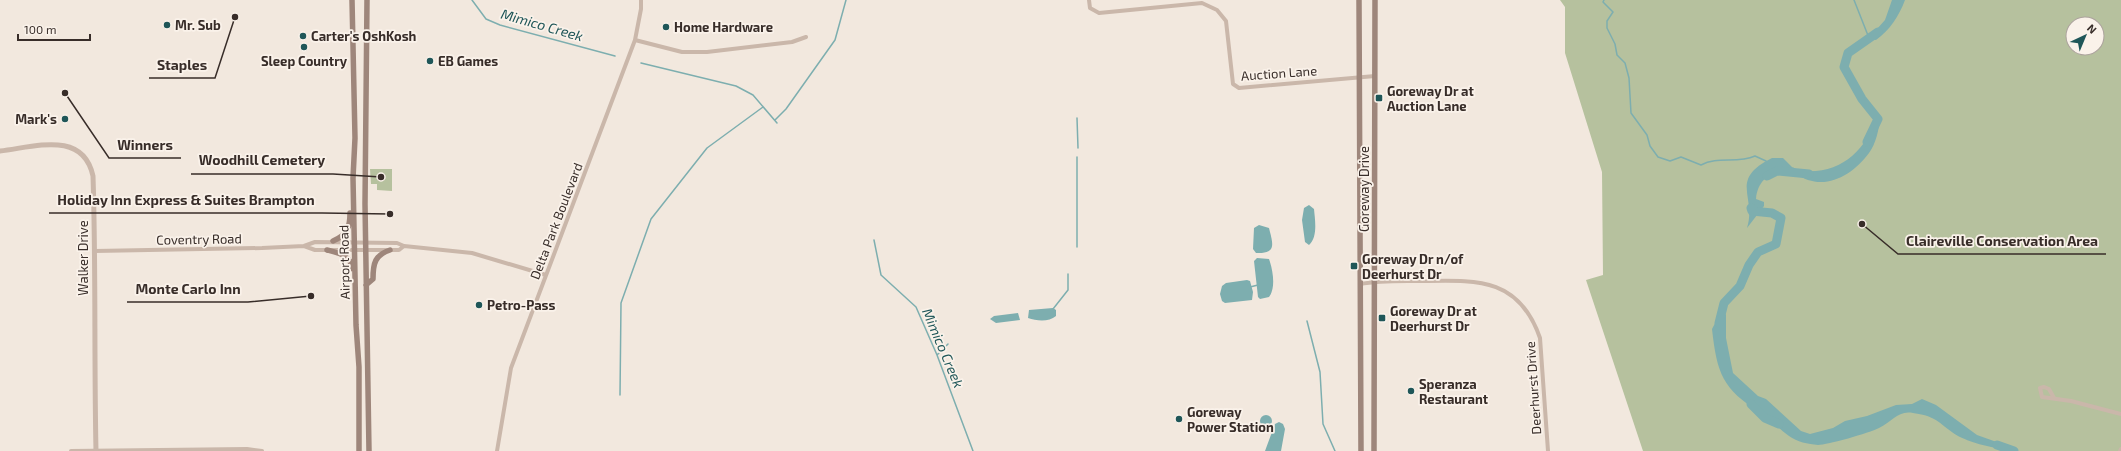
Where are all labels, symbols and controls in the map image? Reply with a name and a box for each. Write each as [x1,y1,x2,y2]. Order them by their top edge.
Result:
water label: Mimico Creek [499,5,585,44]
scale bar [18,16,90,42]
north arrow [2065,16,2105,56]
place label: Mr. Sub [175,17,221,33]
place label: Home Hardware [674,19,773,35]
marker: Mr. Sub [162,20,172,30]
text: N [2085,21,2100,36]
text: 100 m [24,22,56,36]
marker: Home Hardware [661,22,671,32]
place label: Carter's OshKosh [311,28,417,44]
marker: Carter's OshKosh [298,31,308,41]
marker: Sleep Country [299,42,309,52]
callout: Staples [149,52,215,78]
place label: Sleep Country [261,53,348,69]
place label: EB Games [438,53,498,69]
text: Staples [157,56,207,73]
marker: EB Games [425,56,435,66]
street label: Auction Lane [1240,62,1318,84]
place label: Goreway Dr at Auction Lane [1387,83,1474,114]
marker: Goreway Dr at Auction Lane [1374,93,1384,103]
place label: Mark's [15,111,57,127]
marker: Mark's [60,114,70,124]
callout: Winners [109,132,181,158]
text: Winners [117,136,173,153]
street label: Goreway Drive [1356,146,1372,232]
callout: Woodhill Cemetery [191,148,333,174]
text: Woodhill Cemetery [199,151,325,168]
street label: Delta Park Boulevard [526,160,586,282]
callout: Holiday Inn Express & Suites Brampton [49,187,322,213]
text: Holiday Inn Express & Suites Brampton [57,191,315,208]
street label: Walker Drive [75,220,91,296]
street label: Airport Road [335,225,353,299]
callout: Claireville Conservation Area [1898,228,2106,254]
street label: Coventry Road [156,230,242,248]
text: Claireville Conservation Area [1906,232,2098,249]
place label: Goreway Dr n/of Deerhurst Dr [1362,251,1464,282]
marker: Goreway Dr n/of Deerhurst Dr [1349,261,1359,271]
callout: Monte Carlo Inn [127,276,248,302]
text: Monte Carlo Inn [135,280,241,297]
place label: Petro-Pass [487,297,555,313]
marker: Petro-Pass [474,300,484,310]
place label: Goreway Dr at Deerhurst Dr [1390,303,1477,334]
water label: Mimico Creek [919,305,968,390]
marker: Goreway Dr at Deerhurst Dr [1377,313,1387,323]
street label: Deerhurst Drive [1522,341,1544,435]
place label: Speranza Restaurant [1419,376,1489,407]
marker: Speranza Restaurant [1406,386,1416,396]
place label: Goreway Power Station [1187,404,1274,435]
marker: Goreway Power Station [1174,414,1184,424]

